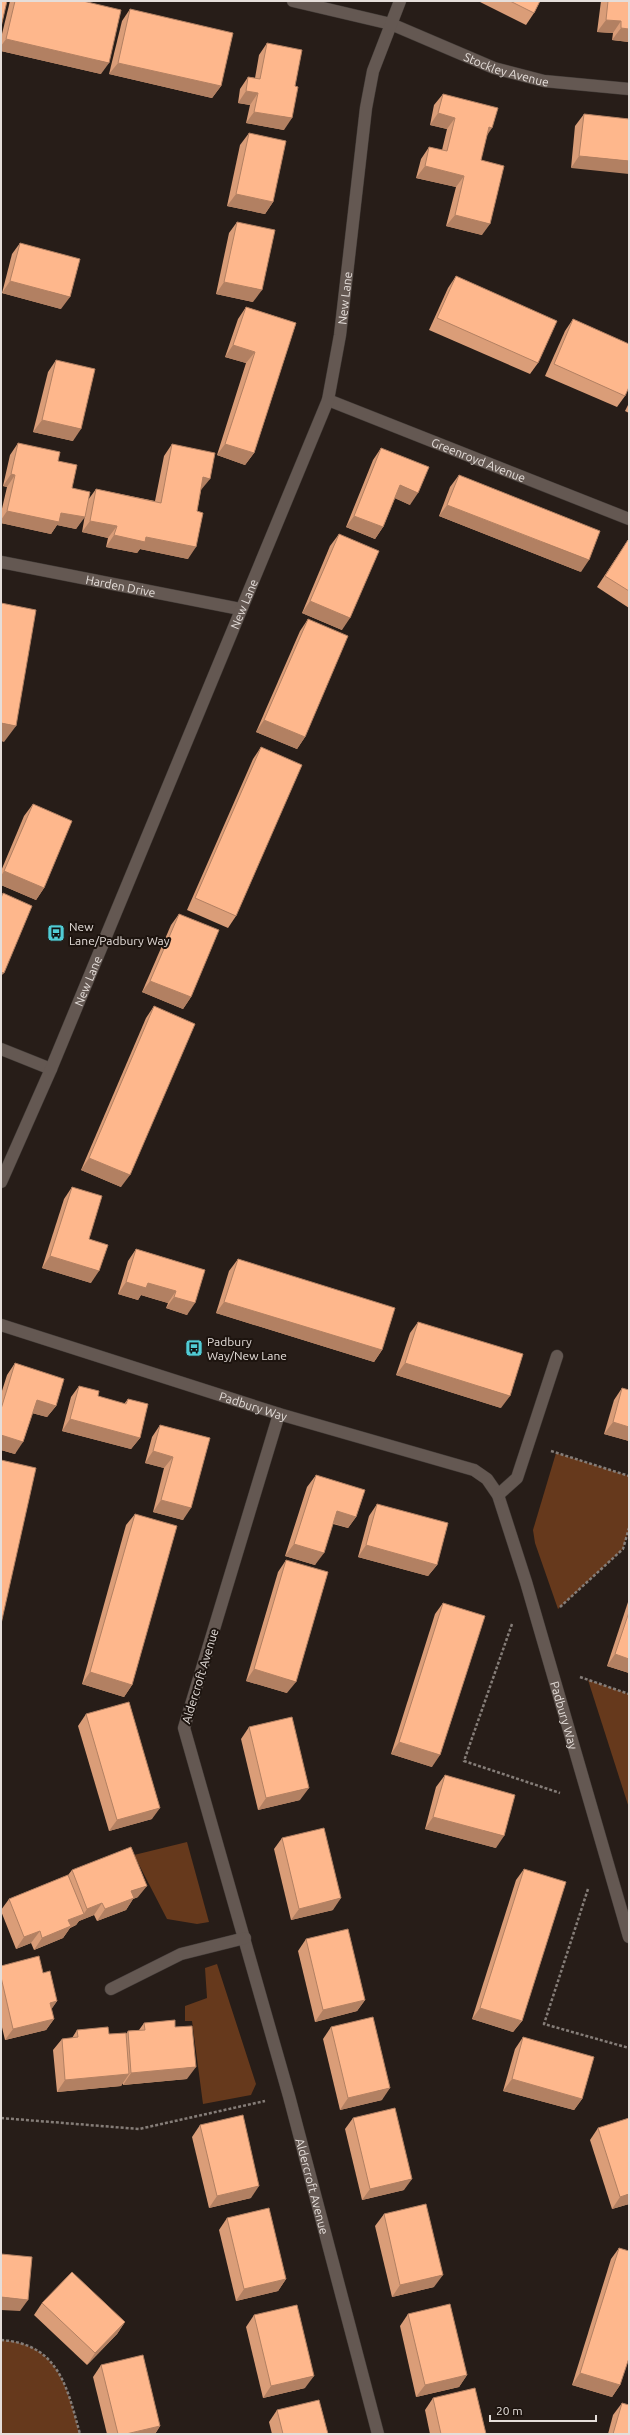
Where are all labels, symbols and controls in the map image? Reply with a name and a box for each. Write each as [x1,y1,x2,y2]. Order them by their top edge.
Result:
street label: Stockley Avenue [462,49,550,88]
street label: New Lane [335,271,354,325]
street label: Greenroyd Avenue [430,435,528,484]
street label: Harden Drive [85,572,157,599]
street label: New Lane [227,577,260,631]
place label: New Lane/Padbury Way [69,920,170,947]
bus stop icon: New Lane/Padbury Way [46,923,66,943]
street label: New Lane [71,954,104,1008]
place label: Padbury Way/New Lane [207,1335,287,1362]
bus stop icon: Padbury Way/New Lane [184,1338,204,1358]
street label: Padbury Way [218,1389,289,1423]
street label: Aldercroft Avenue [179,1627,221,1725]
street label: Padbury Way [549,1680,581,1751]
street label: Aldercroft Avenue [294,2137,332,2236]
scale bar [490,2397,596,2423]
text: 20 m [496,2404,523,2417]

